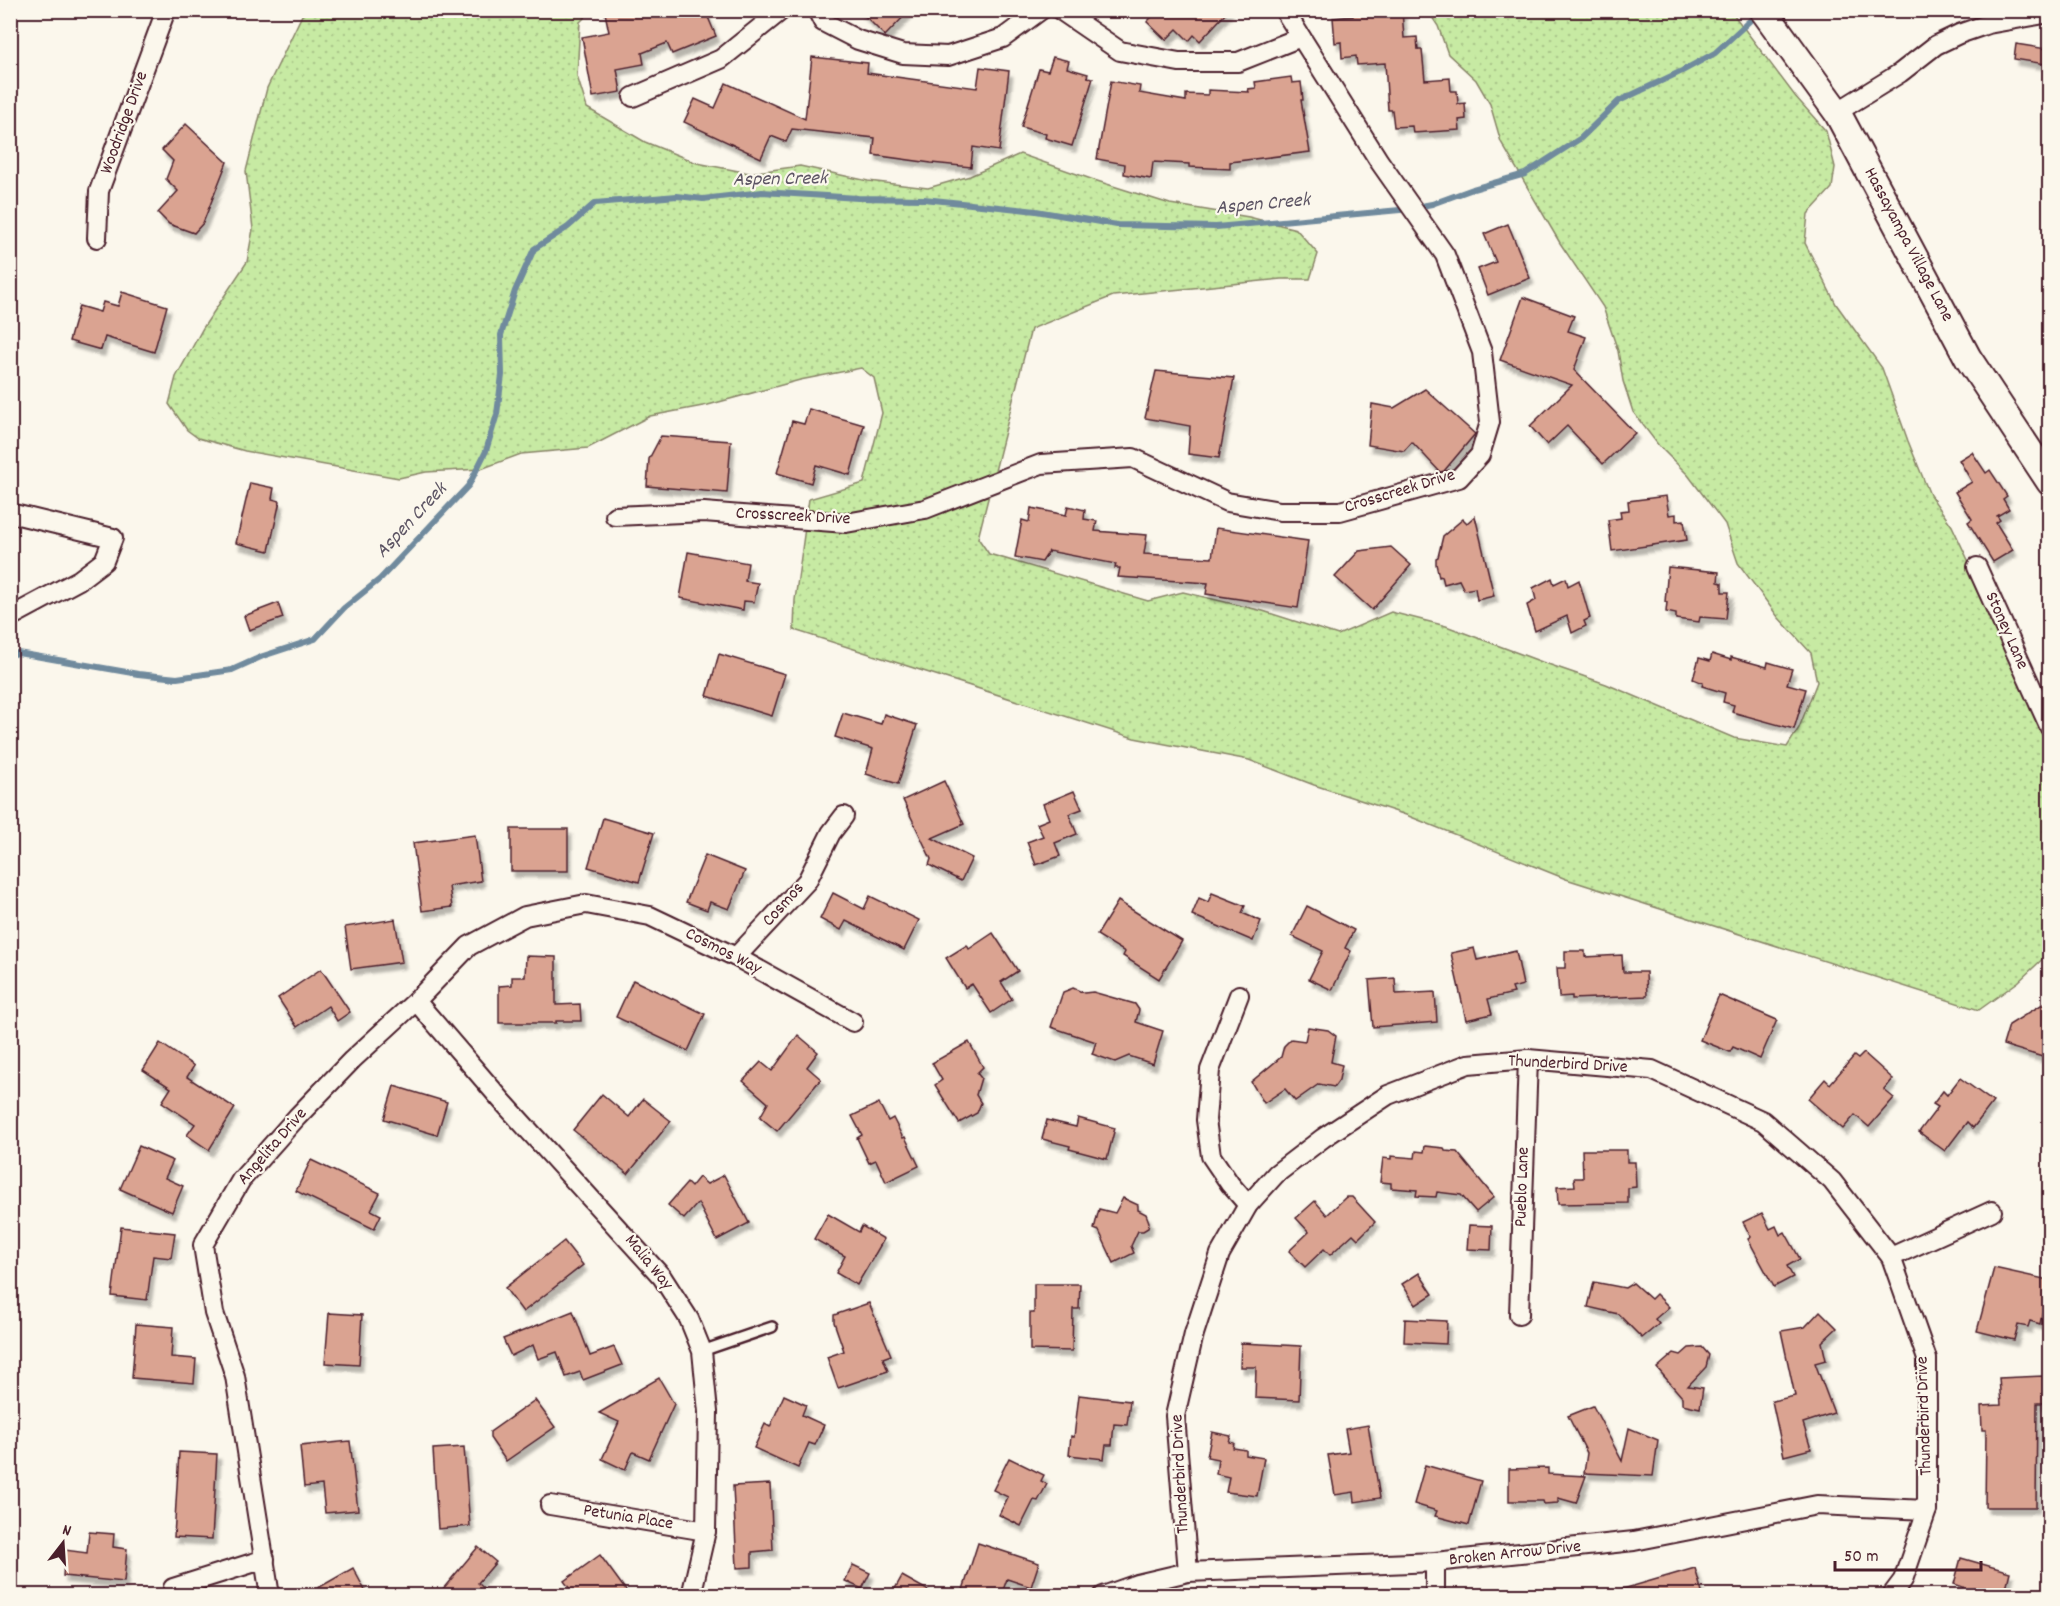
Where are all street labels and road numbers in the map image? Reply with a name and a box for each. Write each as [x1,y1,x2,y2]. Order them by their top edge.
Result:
street label: Woodridge Drive [95,68,155,178]
street label: Hassayampa Village Lane [1857,164,1959,326]
street label: Crosscreek Drive [1342,463,1459,521]
street label: Crosscreek Drive [735,502,851,532]
street label: Stoney Lane [1978,588,2034,674]
street label: Cosmos [757,877,811,933]
street label: Cosmos Way [681,922,766,982]
street label: Thunderbird Drive [1508,1049,1628,1081]
street label: Angelita Drive [232,1103,314,1191]
street label: Pueblo Lane [1509,1146,1537,1227]
street label: Malia Way [618,1230,679,1297]
street label: Thunderbird Drive [1910,1356,1940,1476]
street label: Thunderbird Drive [1165,1414,1197,1534]
street label: Petunia Place [581,1499,675,1537]
street label: Broken Arrow Drive [1448,1535,1582,1573]

